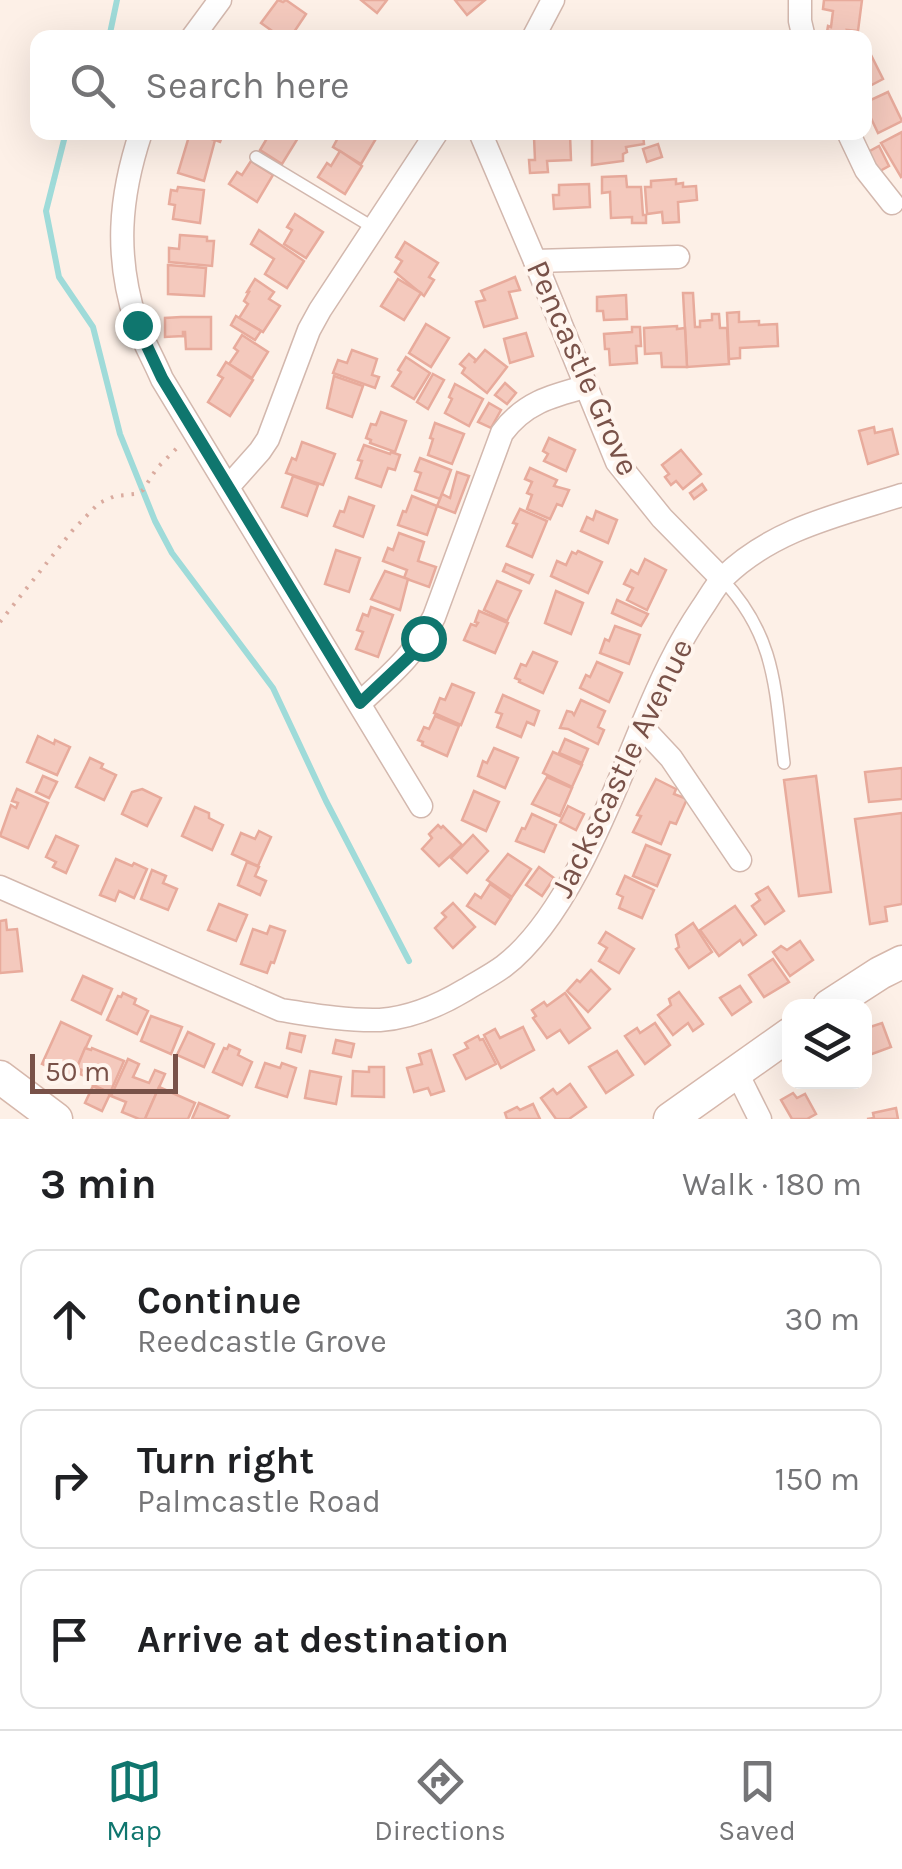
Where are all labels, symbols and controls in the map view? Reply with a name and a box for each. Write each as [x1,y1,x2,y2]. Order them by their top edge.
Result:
search box [30,30,872,140]
icon: search [65,58,120,113]
text: Search here [145,63,349,108]
street label: Pencastle Grove [519,255,647,481]
route end [115,303,161,349]
route start [401,616,447,662]
street label: Jackscastle Avenue [543,633,701,903]
map controls [782,999,872,1089]
button: layers [782,999,872,1089]
scale bar [30,1049,178,1094]
text: 50 m [45,1055,110,1088]
text: 3 min [40,1159,157,1209]
text: Walk · 180 m [682,1166,862,1203]
text: Continue [137,1278,301,1323]
icon: ahead [42,1292,97,1347]
text: 30 m [785,1301,860,1338]
text: Reedcastle Grove [137,1323,387,1360]
text: Turn right [137,1438,314,1483]
icon: right [42,1452,97,1507]
text: 150 m [775,1461,860,1498]
text: Palmcastle Road [137,1483,381,1520]
icon: arrive [42,1612,97,1667]
text: Arrive at destination [137,1617,509,1662]
tab: Map [106,1754,162,1847]
tab: Directions [374,1754,506,1847]
tab: Saved [718,1754,796,1847]

